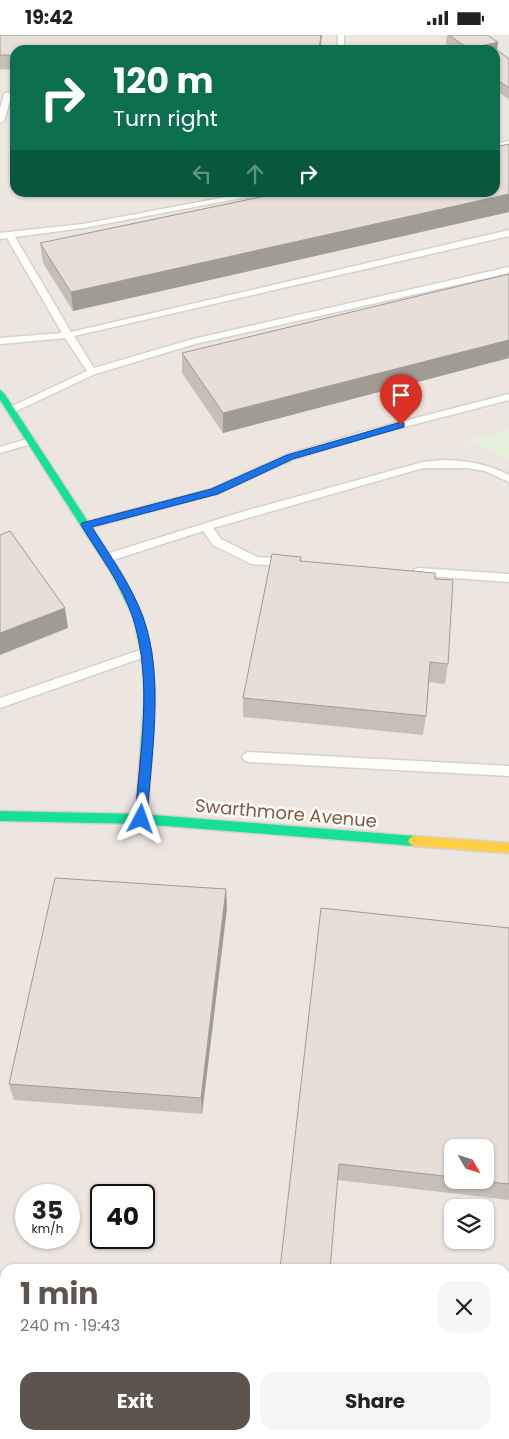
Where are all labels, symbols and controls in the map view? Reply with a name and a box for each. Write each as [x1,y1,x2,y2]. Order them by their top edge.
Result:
text: 19:42 [25,4,73,31]
text: 120 m [113,56,213,105]
icon: right [30,65,95,130]
text: Turn right [113,103,218,134]
icon: left [188,160,216,188]
icon: ahead [241,160,269,188]
icon: right [294,160,322,188]
pin [380,374,422,425]
icon: arrive [387,381,415,409]
position arrow [114,792,166,844]
street label: Swarthmore Avenue [194,793,378,833]
north arrow [444,1139,494,1189]
map controls [444,1139,494,1249]
speed limit sign: 40 [90,1184,155,1249]
text: 35 [32,1193,63,1228]
button: layers [444,1199,494,1249]
text: km/h [32,1220,63,1237]
text: 1 min [20,1272,98,1315]
button: close [438,1281,490,1333]
text: 240 m · 19:43 [20,1314,120,1337]
button: Exit [20,1372,250,1430]
button: Share [260,1372,490,1430]

